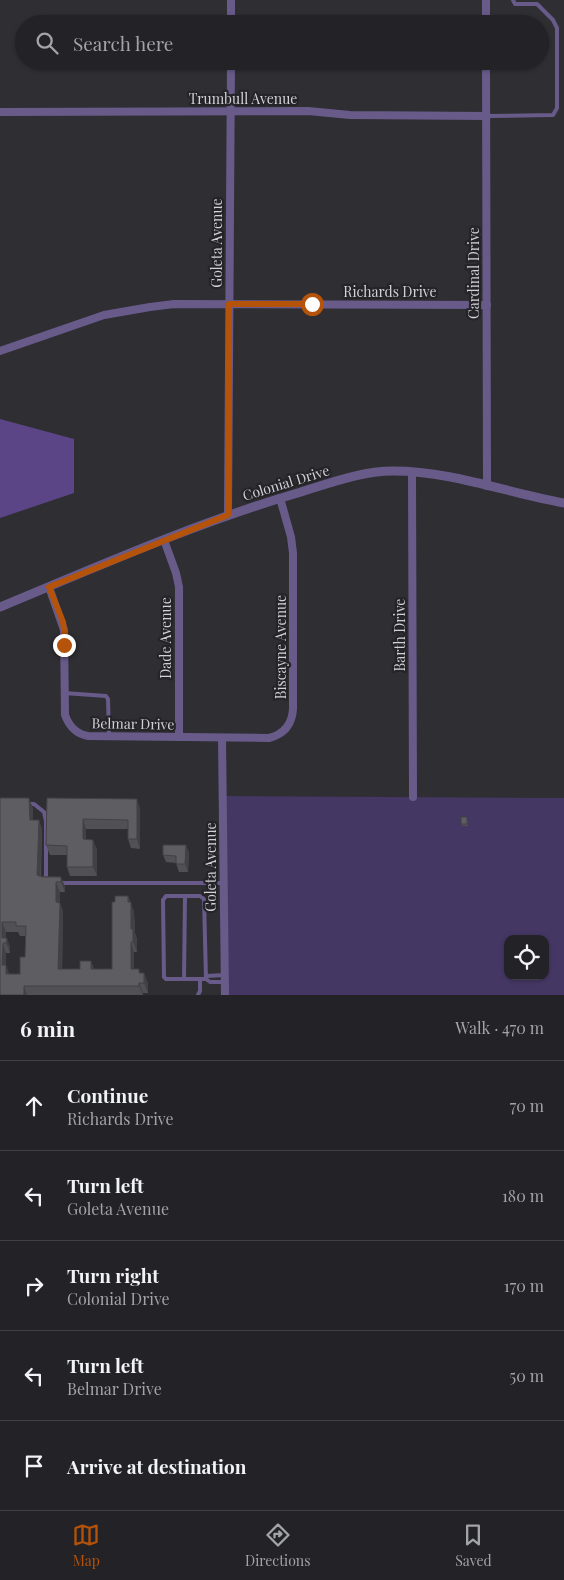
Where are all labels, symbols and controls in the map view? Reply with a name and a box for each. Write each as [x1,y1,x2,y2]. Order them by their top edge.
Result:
search box [15,15,549,70]
icon: search [33,29,61,57]
text: Search here [73,30,173,56]
street label: Trumbull Avenue [189,89,297,108]
street label: Goleta Avenue [207,198,226,288]
street label: Cardinal Drive [464,227,483,319]
street label: Richards Drive [343,282,437,301]
route start [301,293,324,316]
street label: Colonial Drive [240,460,332,505]
street label: Biscayne Avenue [271,595,290,699]
street label: Dade Avenue [156,597,175,679]
street label: Barth Drive [390,599,409,671]
route end [53,634,76,657]
street label: Belmar Drive [91,713,175,734]
street label: Goleta Avenue [201,822,220,912]
map controls [504,935,549,980]
button: locate [504,935,549,980]
text: 6 min [20,1014,75,1042]
text: Walk · 470 m [455,1017,544,1038]
text: Continue [67,1082,148,1108]
icon: ahead [20,1092,48,1120]
text: 70 m [510,1095,544,1116]
text: Richards Drive [67,1108,174,1129]
text: Turn left [67,1172,144,1198]
icon: left [20,1182,48,1210]
text: 180 m [502,1185,544,1206]
text: Goleta Avenue [67,1198,169,1219]
text: Turn right [67,1262,159,1288]
icon: right [20,1272,48,1300]
text: 170 m [504,1275,544,1296]
text: Colonial Drive [67,1288,170,1309]
text: Turn left [67,1352,144,1378]
icon: left [20,1362,48,1390]
text: 50 m [510,1365,544,1386]
text: Belmar Drive [67,1378,162,1399]
icon: arrive [20,1452,48,1480]
text: Arrive at destination [67,1453,247,1479]
tab: Map [72,1521,100,1570]
tab: Directions [245,1521,311,1570]
tab: Saved [455,1521,492,1570]

